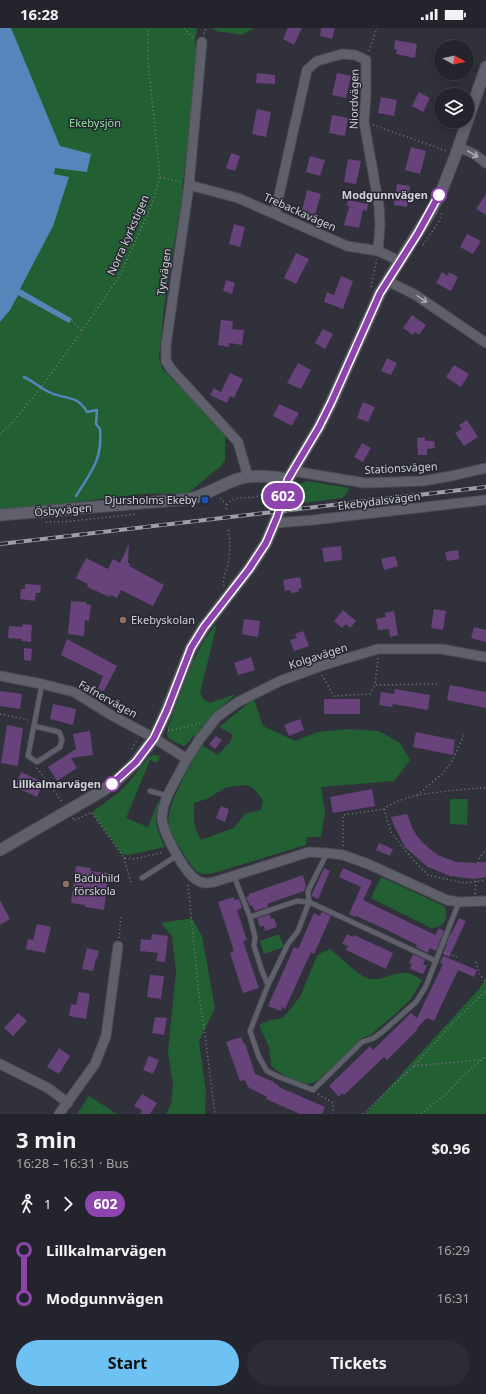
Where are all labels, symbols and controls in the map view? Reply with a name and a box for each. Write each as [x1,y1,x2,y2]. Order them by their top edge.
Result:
text: 16:28 [20,4,59,24]
north arrow [434,40,474,80]
map controls [434,40,474,128]
street label: Niordvägen [345,69,362,129]
button: layers [434,88,474,128]
park label: Ekebysjön [69,115,121,130]
one-way arrow [467,151,479,159]
place label: Modgunnvägen [342,187,428,202]
marker: Modgunnvägen [431,187,447,203]
street label: Trebackavägen [262,189,339,234]
street label: Norra kyrkstigen [103,192,152,277]
street label: Tyrvägen [153,247,174,297]
one-way arrow [416,295,427,303]
street label: Stationsvägen [364,458,438,477]
line badge: 602 [260,483,306,509]
text: 602 [271,486,295,505]
street label: Ekebydalsvägen [337,488,421,513]
place label: Djursholms Ekeby [104,492,197,507]
marker: Djursholms Ekeby [200,495,210,505]
street label: Ösbyvägen [34,500,92,519]
place label: Ekebyskolan [131,612,195,627]
marker: Ekebyskolan [118,615,128,625]
street label: Kolgavägen [287,639,349,672]
street label: Fafnervägen [76,676,140,721]
place label: Lillkalmarvägen [13,776,101,791]
marker: Lillkalmarvägen [104,776,120,792]
place label: Baduhild förskola [74,870,120,898]
marker: Baduhild förskola [61,879,71,889]
text: 3 min [16,1124,77,1154]
text: $0.96 [431,1138,470,1158]
text: 16:28 – 16:31 · Bus [16,1154,129,1172]
icon: walk [16,1193,38,1215]
icon: forward [57,1193,79,1215]
text: 602 [93,1194,117,1213]
text: 1 [44,1195,51,1213]
text: Lillkalmarvägen [46,1240,167,1260]
text: 16:29 [437,1241,470,1259]
text: Modgunnvägen [46,1288,163,1308]
text: 16:31 [437,1289,470,1307]
button: Start [16,1340,239,1386]
button: Tickets [247,1340,470,1386]

